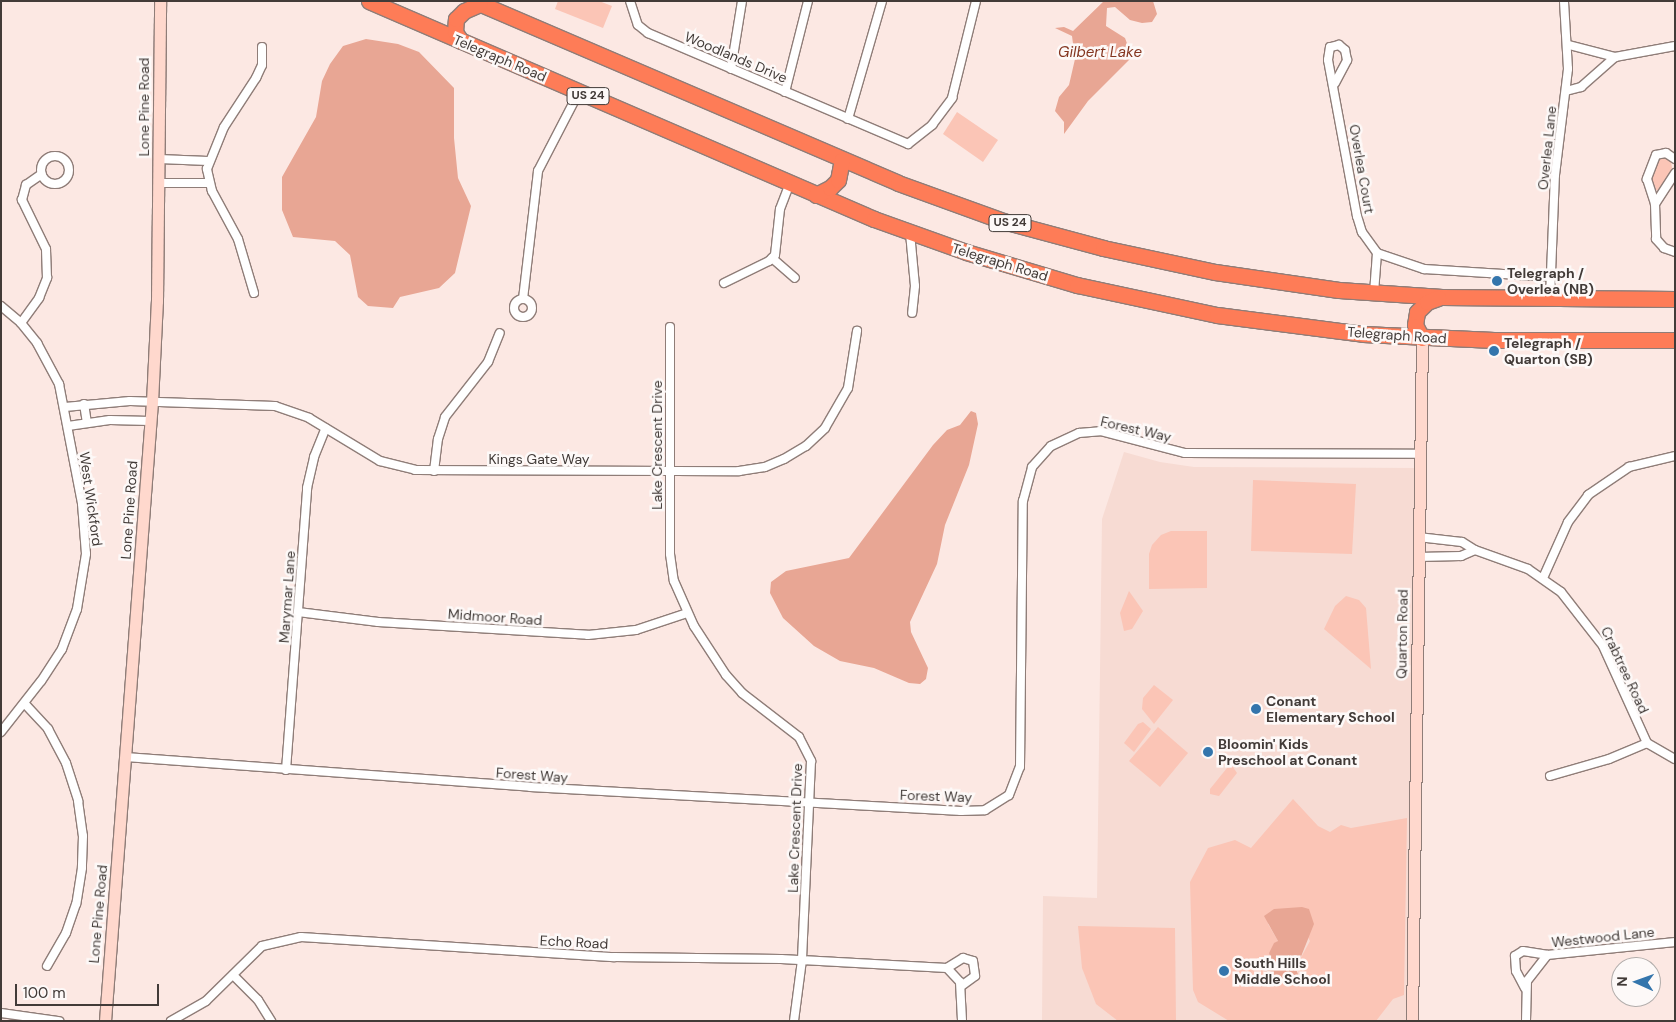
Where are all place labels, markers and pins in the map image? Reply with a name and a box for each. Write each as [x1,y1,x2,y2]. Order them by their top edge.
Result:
place label: Telegraph / Overlea (NB) [1507,265,1594,298]
marker: Telegraph / Overlea (NB) [1491,275,1503,287]
place label: Telegraph / Quarton (SB) [1504,335,1593,368]
marker: Telegraph / Quarton (SB) [1488,345,1500,357]
place label: Conant Elementary School [1266,693,1395,726]
marker: Conant Elementary School [1250,703,1262,715]
place label: Bloomin' Kids Preschool at Conant [1218,736,1357,769]
marker: Bloomin' Kids Preschool at Conant [1202,746,1214,758]
place label: South Hills Middle School [1234,955,1330,988]
marker: South Hills Middle School [1218,965,1230,977]

